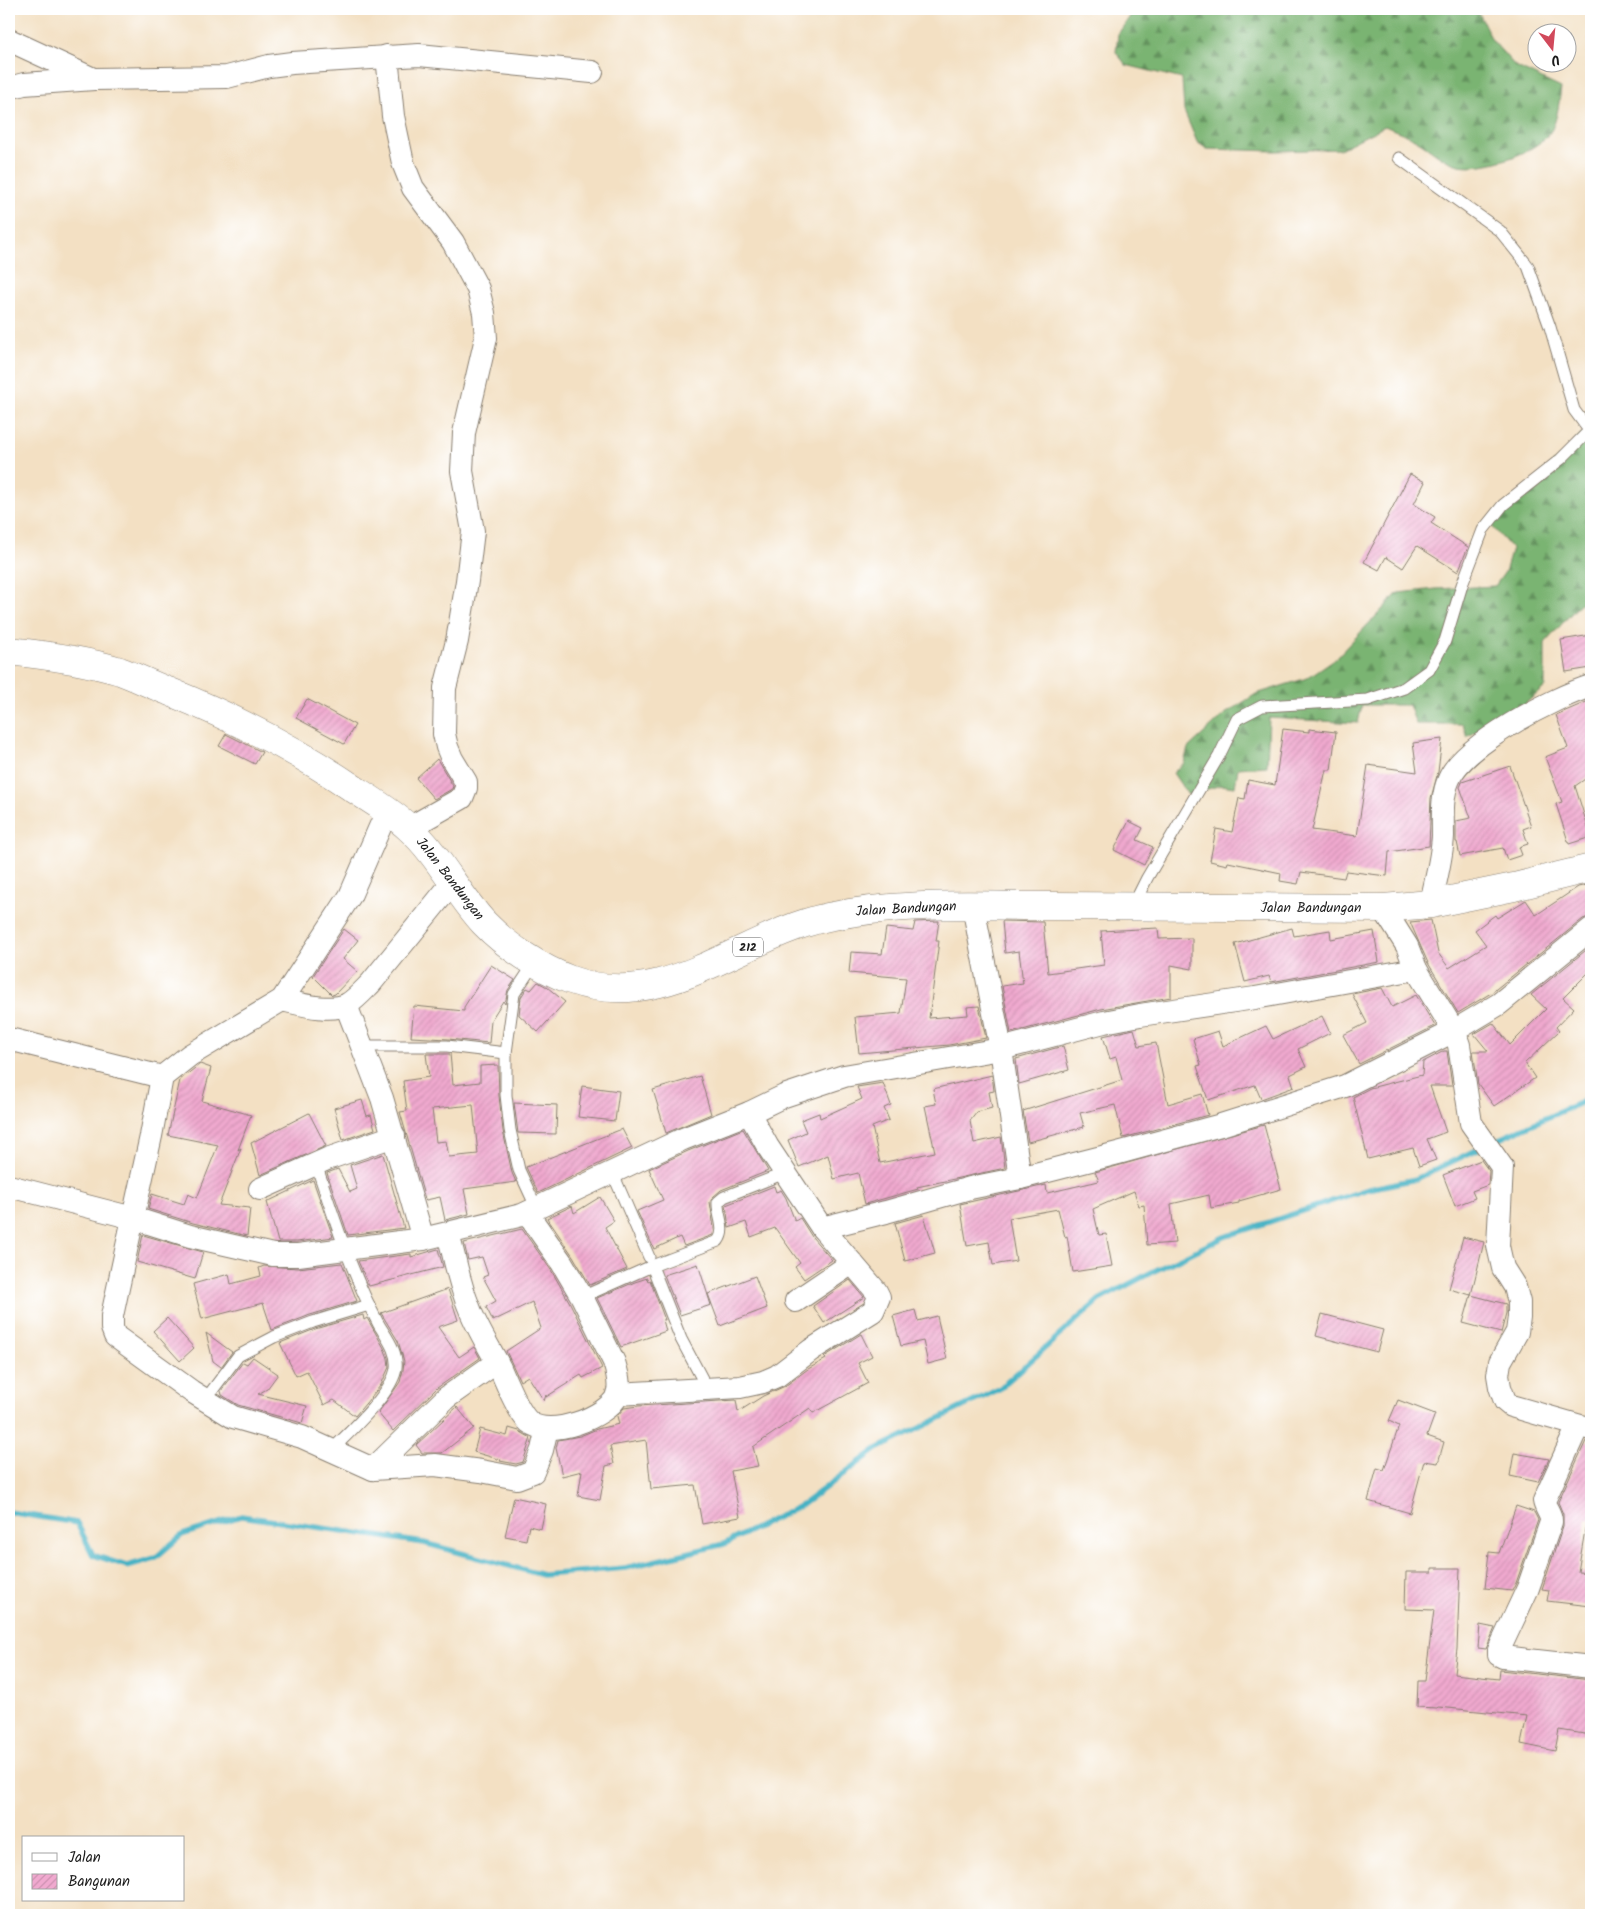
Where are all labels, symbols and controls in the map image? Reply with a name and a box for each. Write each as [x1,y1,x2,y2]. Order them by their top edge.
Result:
north arrow [1528,22,1578,72]
text: U [1548,48,1562,71]
street label: Jalan Bandungan [410,832,490,926]
street label: Jalan Bandungan [855,895,957,923]
street label: Jalan Bandungan [1261,897,1362,919]
road number: 212 [733,938,763,956]
legend [22,1836,185,1902]
text: Jalan [68,1846,101,1870]
text: Bangunan [68,1870,130,1894]

